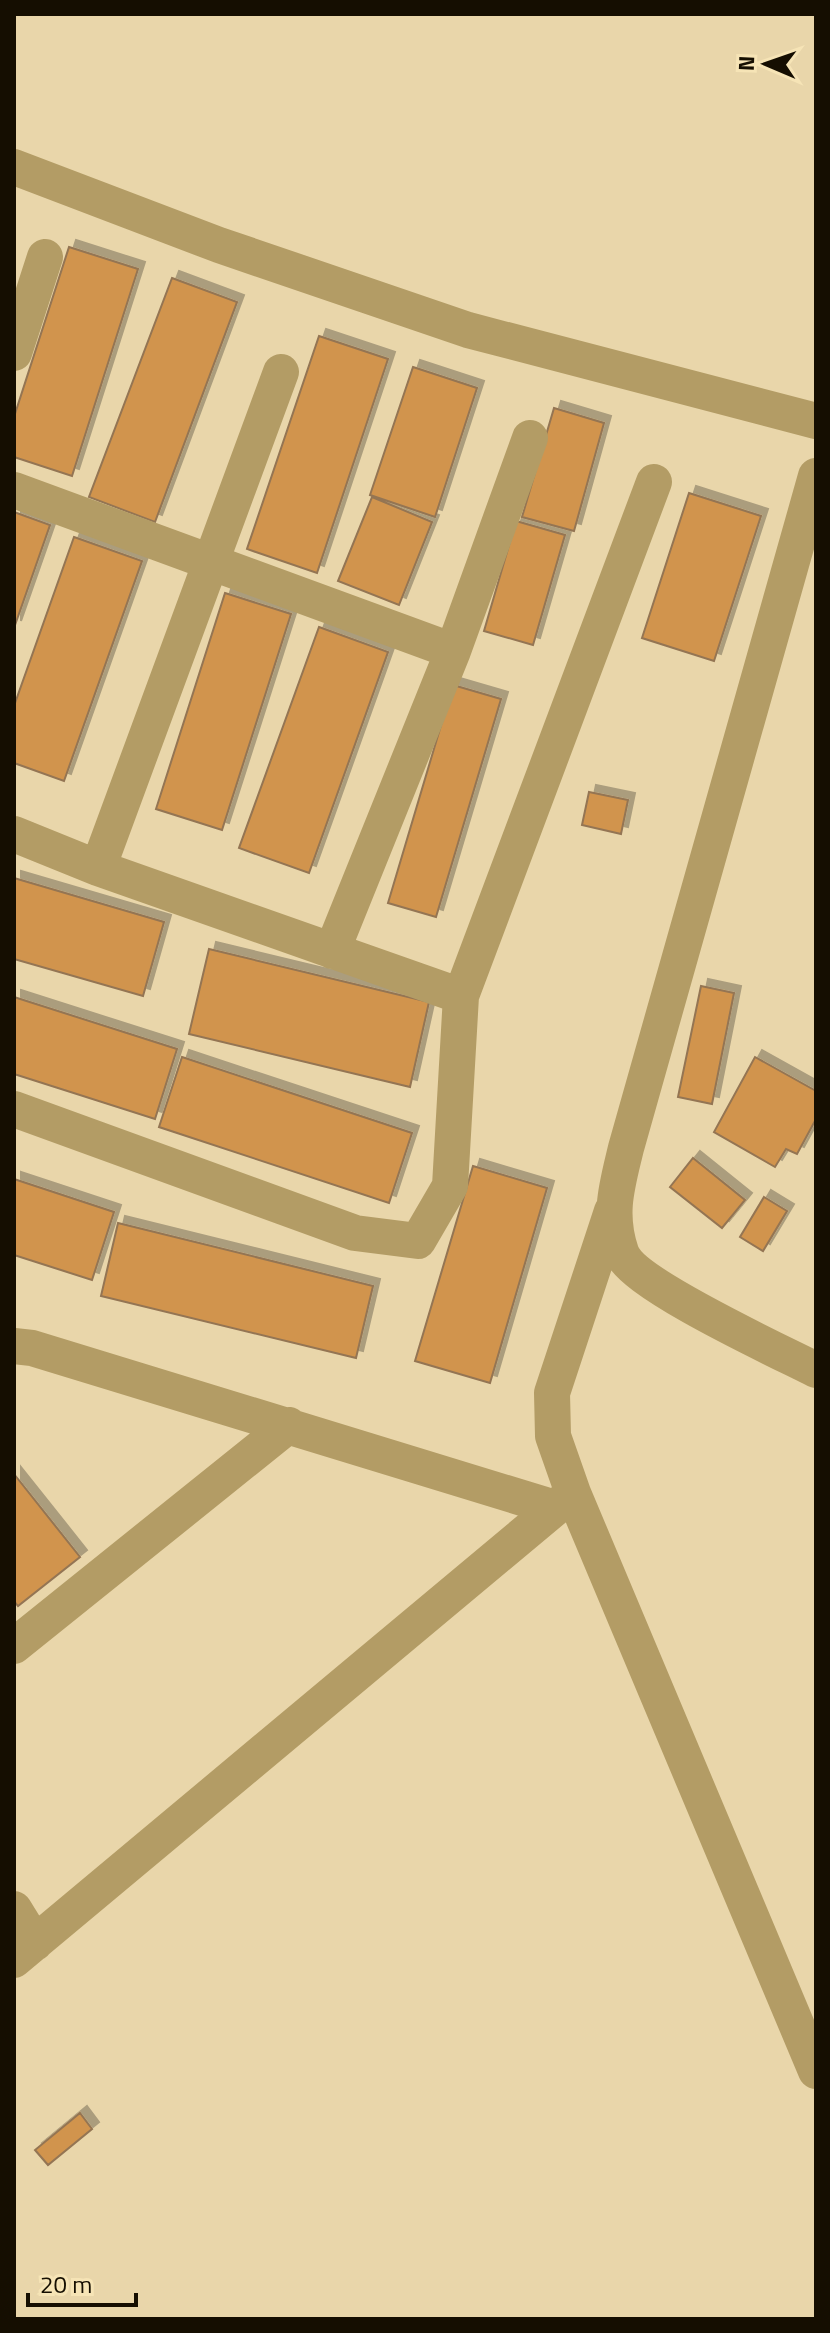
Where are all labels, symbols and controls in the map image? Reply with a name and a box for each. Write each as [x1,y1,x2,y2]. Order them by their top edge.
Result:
north arrow [726,24,806,104]
text: N [729,55,763,72]
scale bar [28,2257,136,2307]
text: 20 m [40,2266,92,2302]

